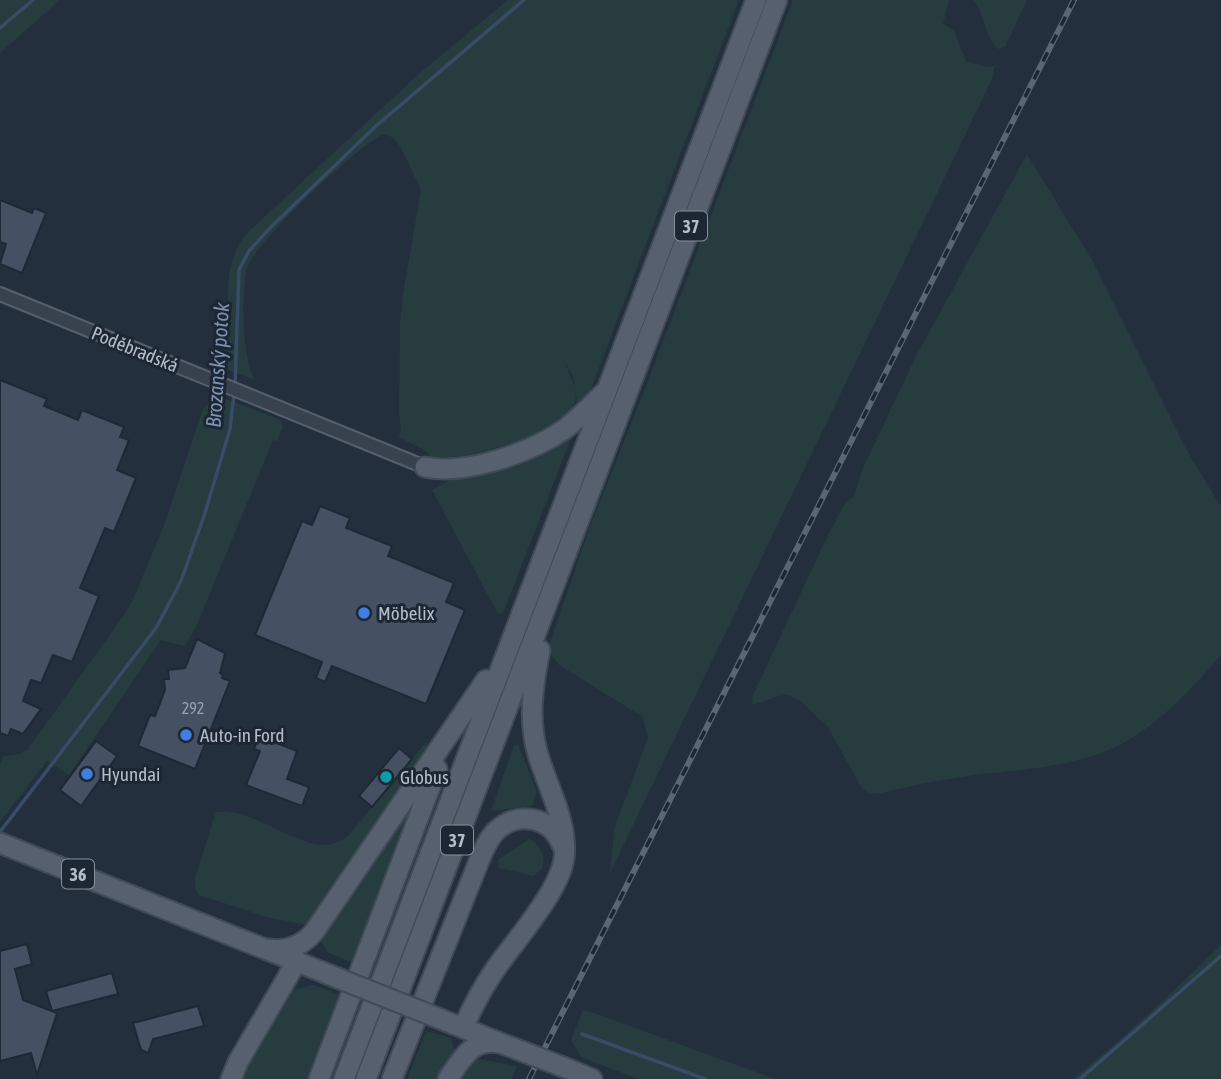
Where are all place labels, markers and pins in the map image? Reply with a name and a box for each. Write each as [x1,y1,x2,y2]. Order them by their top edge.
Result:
place label: Möbelix [378,602,435,624]
marker: Möbelix [356,605,372,621]
place label: Auto-in Ford [200,724,284,746]
marker: Auto-in Ford [178,727,194,743]
place label: Hyundai [101,763,160,785]
marker: Hyundai [79,766,95,782]
place label: Globus [400,766,449,788]
marker: Globus [378,769,394,785]

